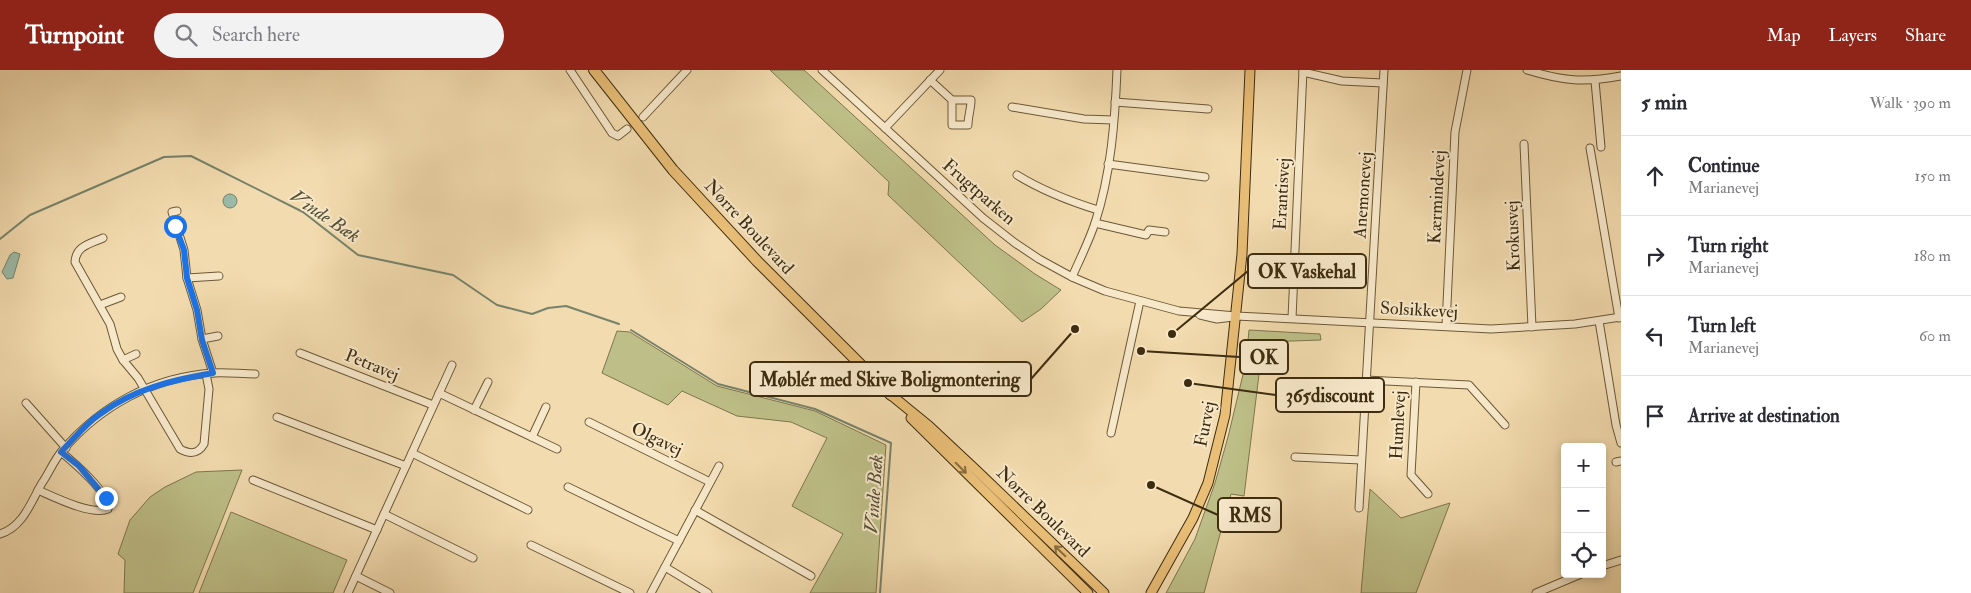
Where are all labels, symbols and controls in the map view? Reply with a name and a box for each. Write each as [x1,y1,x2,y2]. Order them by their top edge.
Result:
search box [154,13,504,58]
text: Turnpoint [25,20,124,51]
icon: search [172,21,200,49]
text: Search here [212,23,300,47]
text: Map [1767,24,1801,47]
text: Layers [1829,24,1877,47]
text: Share [1905,24,1946,47]
text: 5 min [1641,89,1687,116]
text: Walk · 390 m [1870,93,1951,113]
street label: Kærmindevej [1423,150,1451,244]
street label: Anemonevej [1348,151,1378,240]
street label: Frugtparken [938,154,1020,230]
text: Continue [1688,154,1759,178]
street label: Erantisvej [1269,157,1295,231]
icon: ahead [1641,162,1669,190]
text: 150 m [1914,166,1951,186]
street label: Nørre Boulevard [699,175,799,279]
text: Marianevej [1688,178,1759,198]
water label: Vinde Bæk [286,184,365,248]
street label: Krokusvej [1500,200,1526,272]
route start [164,215,187,238]
text: Turn right [1688,234,1768,258]
icon: right [1641,242,1669,270]
text: 180 m [1914,246,1951,266]
callout: OK Vaskehal [1248,254,1366,288]
text: Marianevej [1688,258,1759,278]
text: OK Vaskehal [1258,260,1356,284]
street label: Solsikkevej [1380,296,1458,324]
text: Turn left [1688,314,1756,338]
icon: left [1641,322,1669,350]
text: 60 m [1919,326,1951,346]
text: Marianevej [1688,338,1759,358]
callout: OK [1240,340,1288,374]
street label: Petravej [341,344,403,386]
text: OK [1250,346,1279,370]
callout: Møblér med Skive Boligmontering [750,362,1031,396]
text: Møblér med Skive Boligmontering [759,368,1021,393]
callout: 365discount [1276,378,1384,412]
text: 365discount [1286,384,1375,408]
street label: Humlevej [1385,390,1411,460]
street label: Furvej [1189,399,1221,449]
icon: arrive [1641,402,1669,430]
text: Arrive at destination [1688,404,1840,428]
street label: Olgavej [627,417,687,461]
map controls [1561,443,1606,578]
button: + [1561,443,1606,488]
water label: Vinde Bæk [859,454,889,534]
one-way arrow [955,462,967,474]
street label: Nørre Boulevard [991,462,1095,563]
route end [95,487,118,510]
button: − [1561,488,1606,533]
callout: RMS [1218,498,1281,532]
text: RMS [1229,504,1271,528]
button: locate [1561,533,1606,578]
one-way arrow [1054,545,1066,558]

